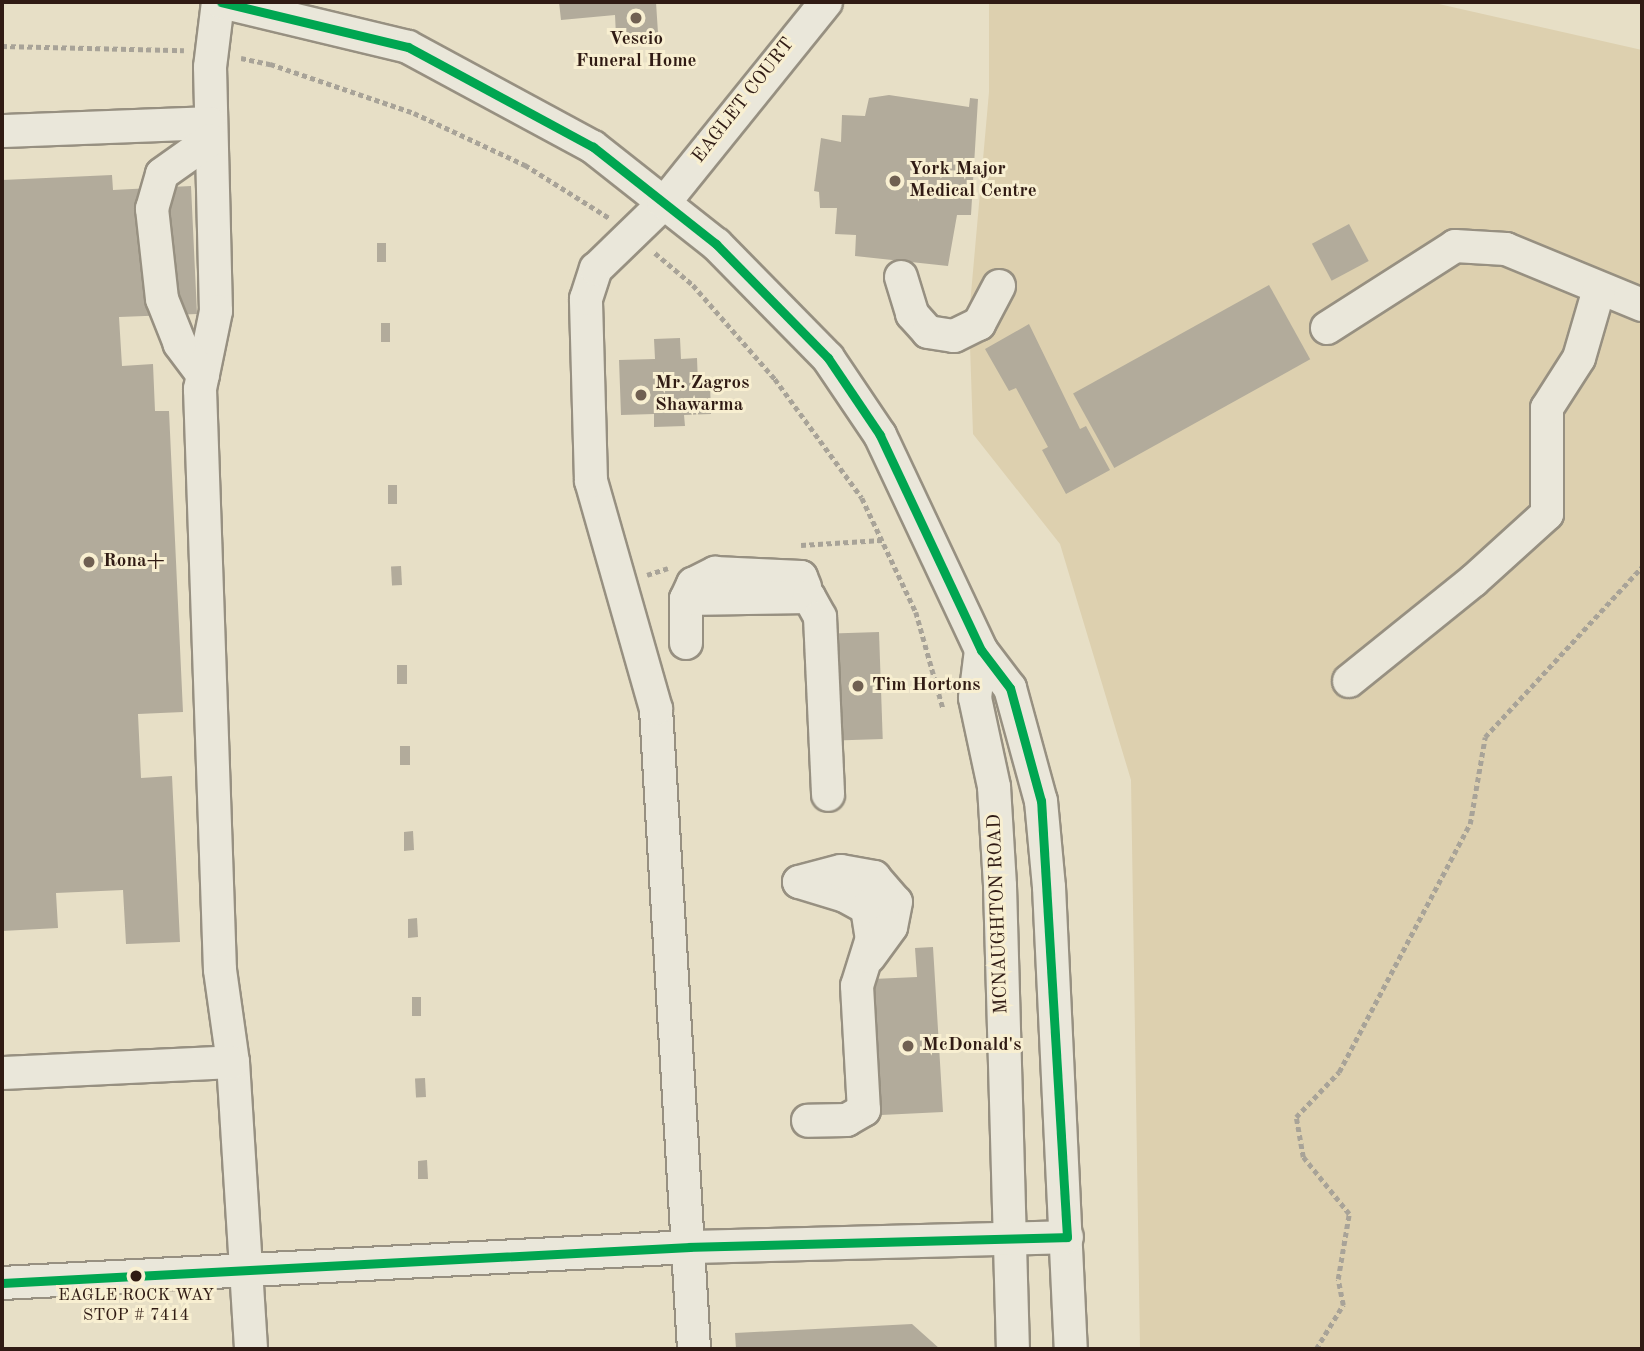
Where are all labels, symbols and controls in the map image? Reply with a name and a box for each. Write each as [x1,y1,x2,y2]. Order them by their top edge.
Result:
marker: Vescio Funeral Home [628,10,644,26]
place label: Vescio Funeral Home [575,29,697,73]
street label: EAGLET COURT [688,34,800,168]
place label: York Major Medical Centre [909,159,1037,203]
marker: York Major Medical Centre [887,173,903,189]
place label: Mr. Zagros Shawarma [655,373,749,417]
marker: Mr. Zagros Shawarma [633,387,649,403]
place label: Rona+ [103,551,165,573]
marker: Rona+ [81,554,97,570]
place label: Tim Hortons [872,675,980,697]
marker: Tim Hortons [850,678,866,694]
street label: MCNAUGHTON ROAD [984,813,1014,1015]
place label: McDonald's [922,1035,1021,1057]
marker: McDonald's [900,1038,916,1054]
marker: EAGLE ROCK WAY STOP # 7414 [129,1269,143,1283]
place label: EAGLE ROCK WAY STOP # 7414 [58,1286,214,1326]

